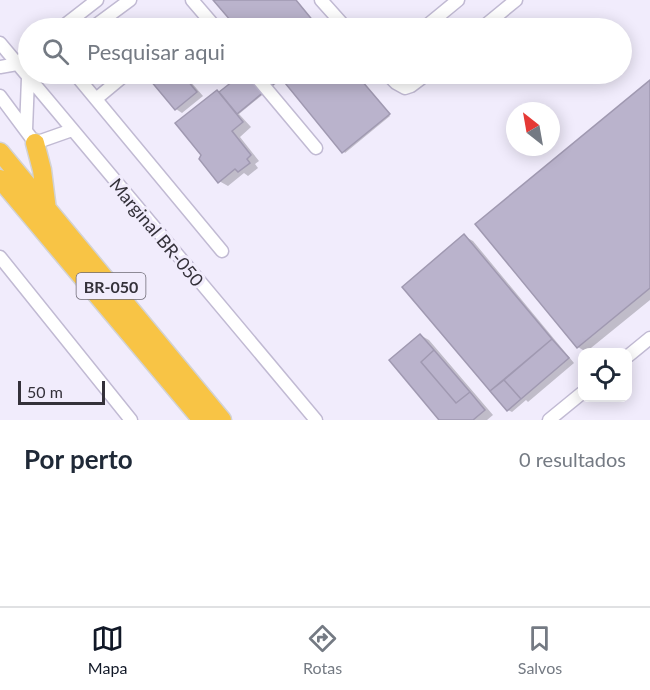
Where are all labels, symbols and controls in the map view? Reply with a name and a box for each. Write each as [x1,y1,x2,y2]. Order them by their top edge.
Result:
search box [18,18,632,84]
icon: search [39,35,72,68]
text: Pesquisar aqui [87,38,225,65]
north arrow [506,102,560,156]
street label: Marginal BR-050 [106,174,208,290]
road number: BR-050 [76,273,146,299]
map controls [578,348,632,402]
button: locate [578,348,632,402]
scale bar [18,378,105,406]
text: 50 m [27,382,63,401]
text: Por perto [24,443,133,475]
text: 0 resultados [519,447,626,471]
tab: Mapa [88,622,127,677]
tab: Rotas [303,622,342,677]
tab: Salvos [518,622,562,677]

